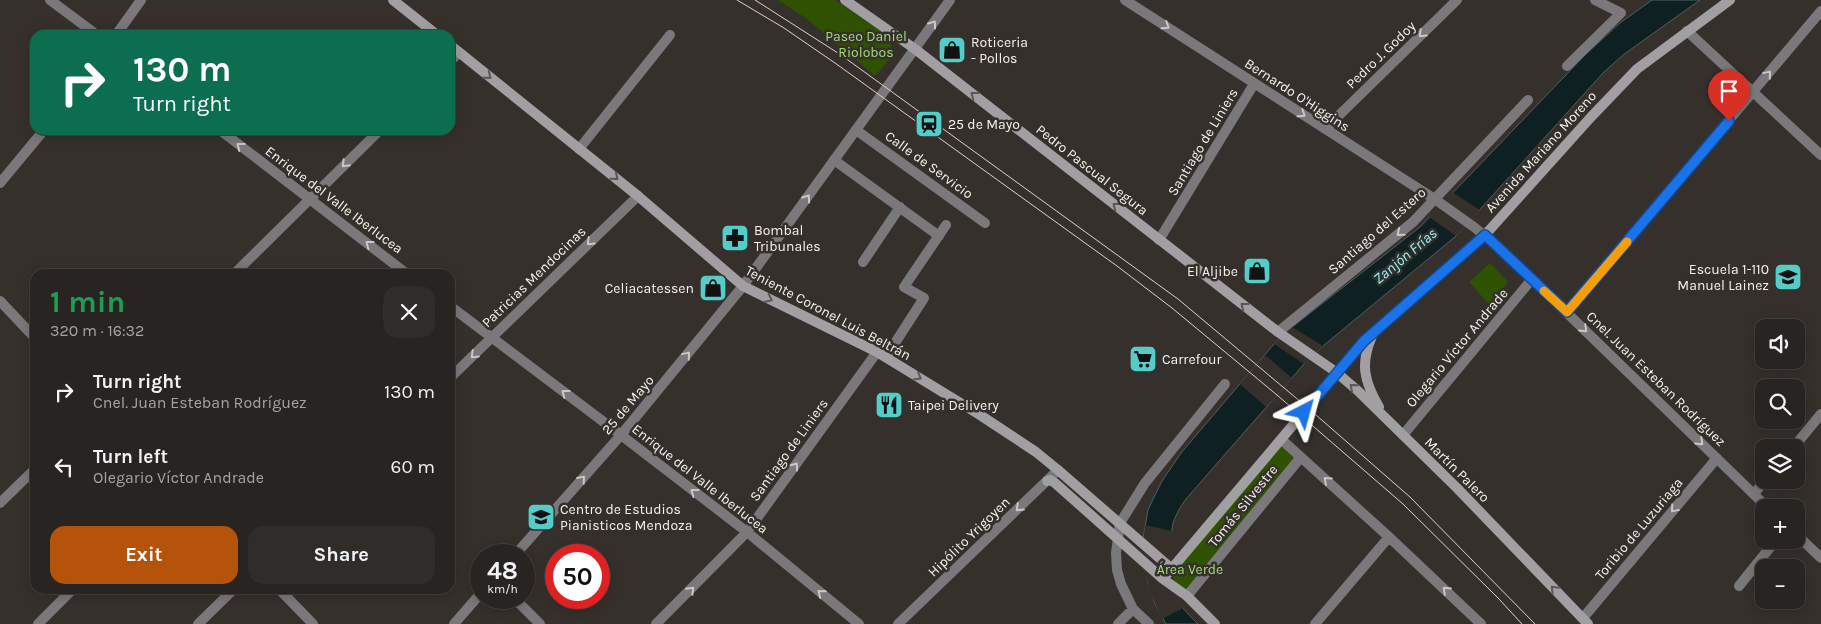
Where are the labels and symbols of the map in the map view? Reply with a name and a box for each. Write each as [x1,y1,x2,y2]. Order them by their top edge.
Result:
street label: Pedro J. Godoy [1343,17,1420,92]
one-way arrow [927,20,936,30]
one-way arrow [1160,20,1169,30]
park label: Paseo Daniel Riolobos [825,28,907,61]
one-way arrow [1419,28,1428,37]
place label: Roticeria - Pollos [971,34,1028,67]
shop icon: Roticeria - Pollos [937,35,967,65]
street label: Bernardo O'Higgins [1241,55,1353,135]
one-way arrow [482,70,491,78]
pin [1708,70,1750,121]
one-way arrow [1762,71,1771,80]
street label: Santiago de Liniers [1164,85,1242,199]
street label: Avenida Mariano Moreno [1482,88,1600,216]
one-way arrow [971,93,980,101]
one-way arrow [1297,108,1306,118]
station icon: 25 de Mayo [914,109,944,139]
place label: 25 de Mayo [948,116,1020,133]
street label: Pedro Pascual Segura [1033,121,1151,219]
street label: Calle de Servicio [882,127,976,203]
one-way arrow [236,142,245,151]
street label: Enrique del Valle Iberlucea [262,143,406,257]
one-way arrow [342,158,351,167]
one-way arrow [609,172,618,180]
street label: Santiago del Estero [1325,184,1429,278]
one-way arrow [801,194,810,204]
one-way arrow [1112,203,1122,212]
place label: Bombal Tribunales [754,222,821,255]
street label: Patricias Mendocinas [478,223,590,331]
pharmacy icon: Bombal Tribunales [720,223,750,253]
water label: Zanjón Frías [1369,224,1441,288]
one-way arrow [1397,228,1406,236]
one-way arrow [587,236,596,245]
one-way arrow [366,242,375,250]
shop icon: El Aljibe [1242,256,1272,286]
place label: Escuela 1-110 Manuel Lainez [1677,261,1769,294]
street label: Teniente Coronel Luis Beltrán [742,262,914,364]
school or university icon: Escuela 1-110 Manuel Lainez [1773,262,1803,292]
place label: El Aljibe [1187,263,1238,280]
shop icon: Celiacatessen [698,273,728,303]
place label: Celiacatessen [605,280,694,297]
street label: Olegario Víctor Andrade [1402,285,1512,411]
one-way arrow [764,293,773,304]
one-way arrow [1241,303,1250,312]
street label: Cnel. Juan Esteban Rodríguez [1583,308,1729,450]
one-way arrow [1578,323,1587,332]
supermarket icon: Carrefour [1128,344,1158,374]
one-way arrow [470,349,479,358]
place label: Carrefour [1162,351,1223,368]
one-way arrow [681,352,689,361]
one-way arrow [913,371,922,381]
street label: 25 de Mayo [598,372,658,438]
one-way arrow [1350,383,1359,392]
position arrow [1277,385,1329,437]
one-way arrow [562,390,571,398]
restaurant icon: Taipei Delivery [874,390,904,420]
street label: Santiago de Liniers [746,395,832,505]
place label: Taipei Delivery [908,397,999,414]
street label: Enrique del Valle Iberlucea [629,421,771,537]
street label: Martín Palero [1421,434,1493,506]
one-way arrow [1695,436,1704,445]
one-way arrow [789,462,798,472]
street label: Tomás Silvestre [1205,462,1281,550]
street label: Toribio de Luzuriaga [1591,475,1687,583]
one-way arrow [576,476,585,485]
one-way arrow [1323,477,1332,486]
one-way arrow [691,489,700,497]
street label: Hipólito Yrigoyen [924,494,1014,580]
place label: Centro de Estudios Pianisticos Mendoza [560,501,692,534]
school or university icon: Centro de Estudios Pianisticos Mendoza [526,502,556,532]
one-way arrow [1016,502,1025,511]
one-way arrow [1672,503,1680,512]
speed limit sign: 50 [545,544,610,609]
park label: Área Verde [1157,560,1223,578]
one-way arrow [1551,585,1560,594]
one-way arrow [685,586,694,595]
one-way arrow [1442,587,1451,596]
one-way arrow [818,590,827,599]

